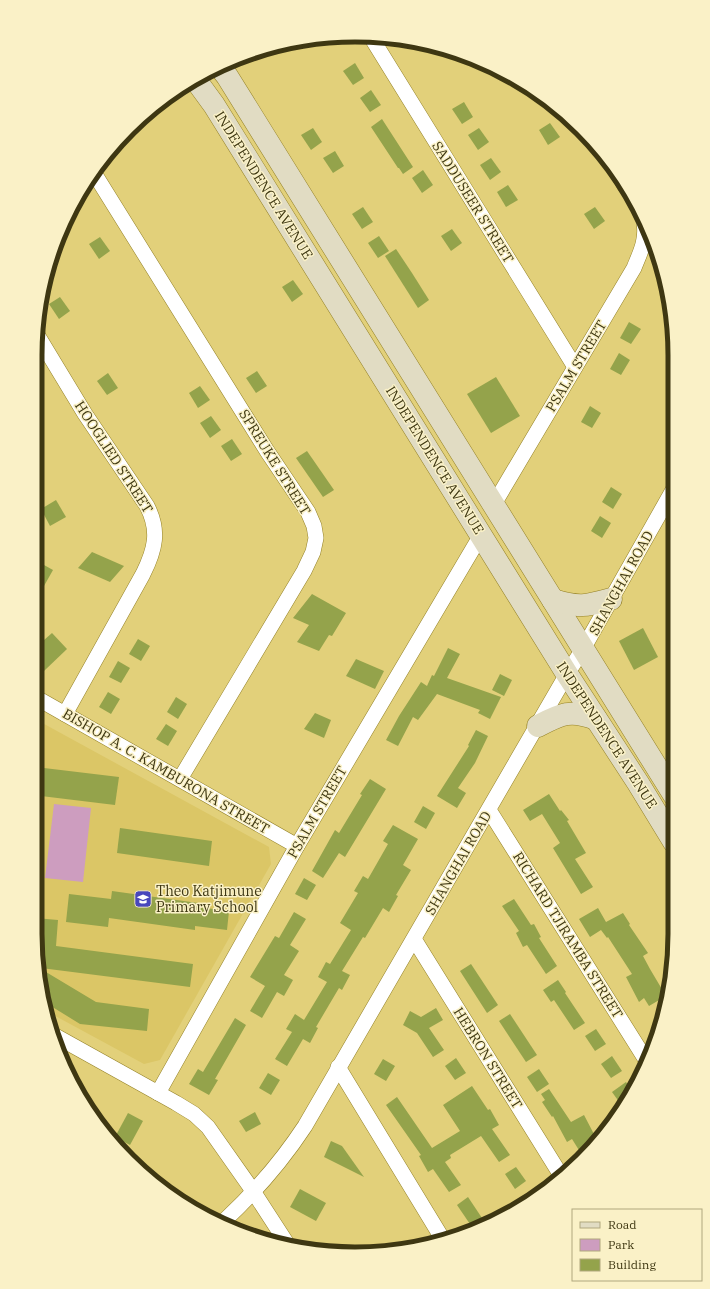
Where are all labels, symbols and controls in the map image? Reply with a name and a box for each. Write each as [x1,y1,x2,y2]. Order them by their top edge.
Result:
street label: INDEPENDENCE AVENUE [211,107,317,263]
street label: SADDUSEER STREET [428,138,518,266]
street label: PSALM STREET [542,317,610,415]
street label: INDEPENDENCE AVENUE [382,382,488,538]
street label: HOOGLIED STREET [71,397,157,517]
street label: SPREUKE STREET [235,406,315,518]
street label: SHANGHAI ROAD [585,527,657,639]
street label: INDEPENDENCE AVENUE [553,658,661,812]
street label: BISHOP A. C. KAMBURONA STREET [59,704,273,838]
street label: PSALM STREET [283,763,351,861]
street label: SHANGHAI ROAD [421,808,495,918]
street label: RICHARD TJIRAMBA STREET [509,848,627,1022]
place label: Theo Katjimune Primary School [156,882,262,916]
school or university icon: Theo Katjimune Primary School [133,889,153,909]
street label: HEBRON STREET [450,1004,526,1112]
legend [572,1209,702,1281]
text: Road [608,1217,637,1232]
text: Park [608,1237,634,1252]
text: Building [608,1257,656,1272]

